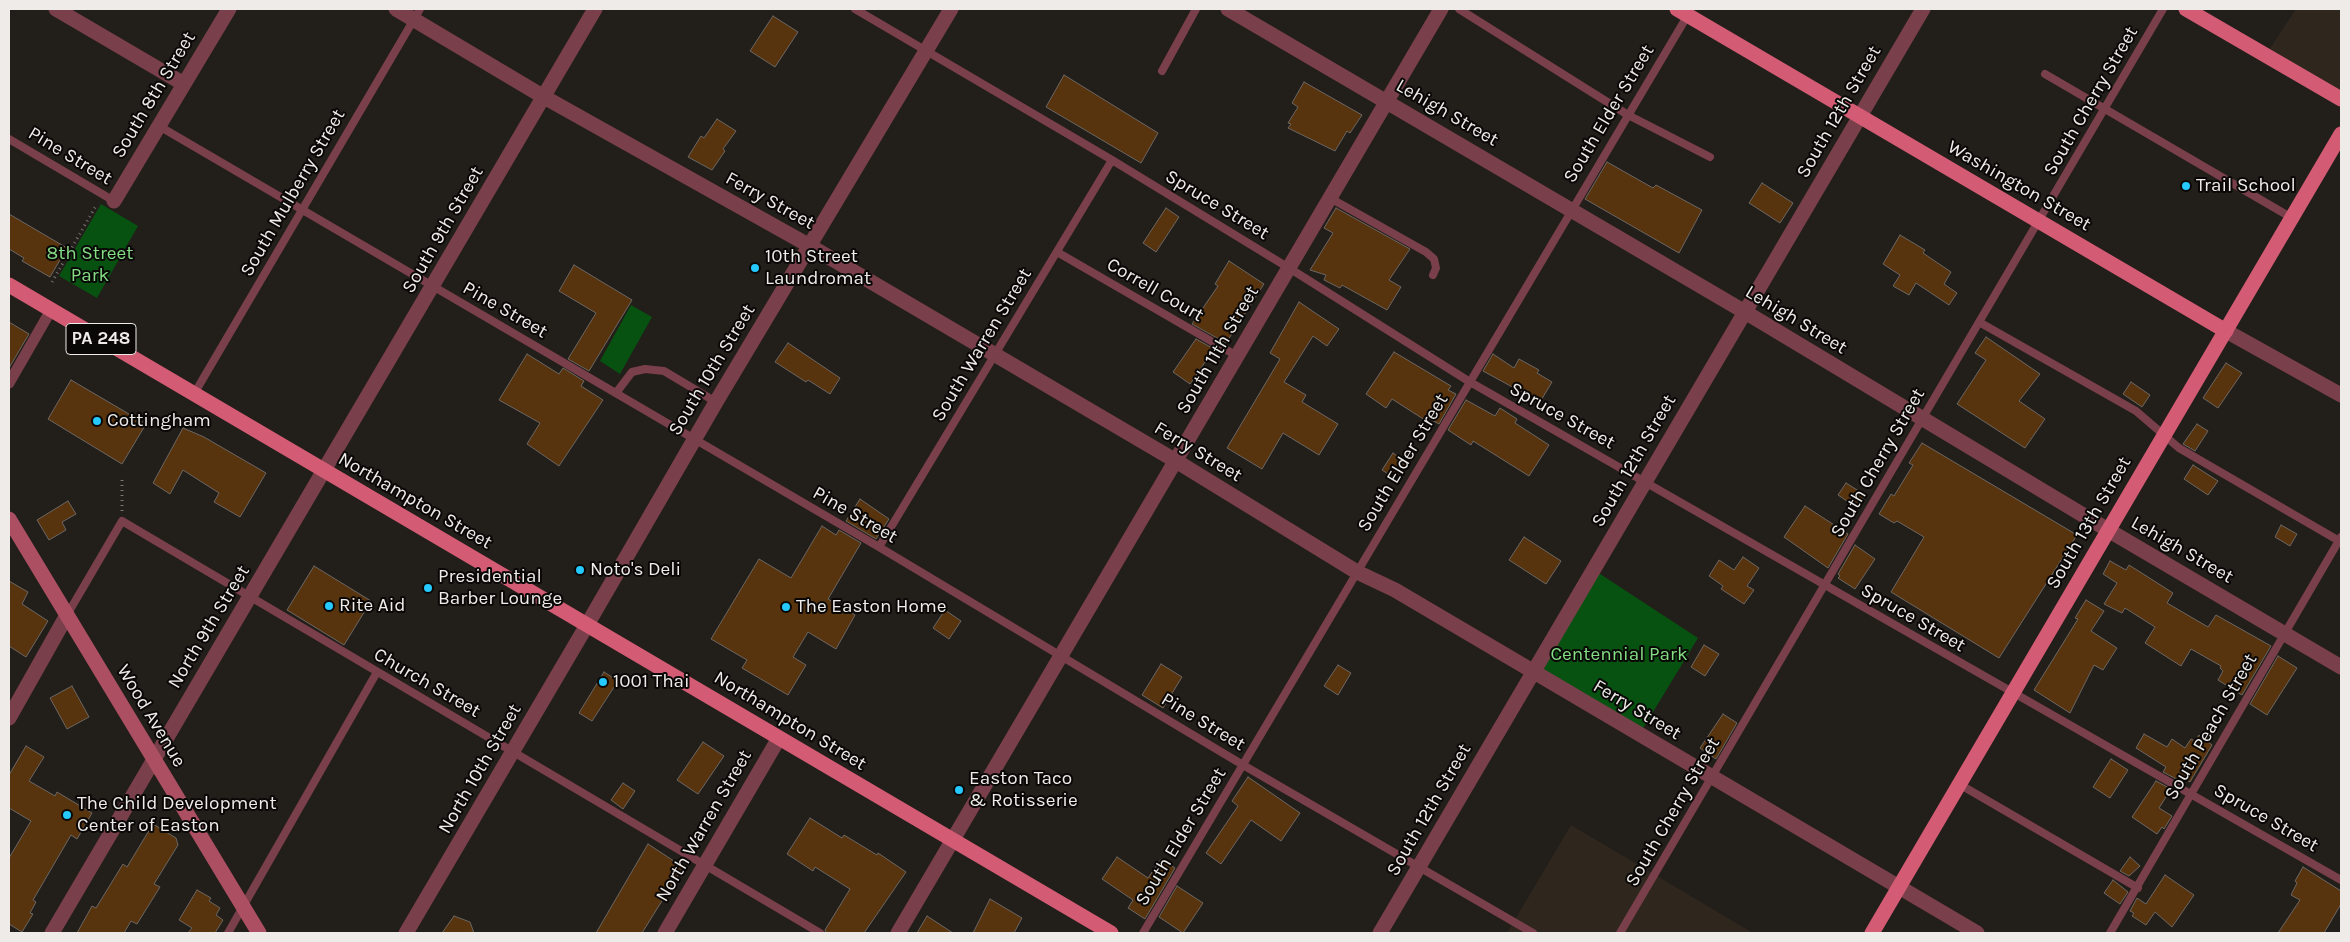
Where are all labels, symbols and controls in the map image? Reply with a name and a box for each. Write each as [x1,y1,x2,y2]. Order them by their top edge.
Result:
street label: South Cherry Street [2039,22,2143,180]
street label: South 8th Street [107,28,201,162]
street label: South Elder Street [1559,41,1659,187]
street label: South 12th Street [1792,42,1886,182]
street label: Lehigh Street [1392,74,1502,152]
street label: South Mulberry Street [236,105,350,281]
street label: Pine Street [24,122,116,190]
street label: Washington Street [1943,136,2095,236]
street label: South 9th Street [397,162,489,298]
street label: Spruce Street [1161,165,1273,245]
street label: Ferry Street [721,167,819,235]
place label: Trail School [2196,175,2296,197]
marker: Trail School [2180,180,2192,192]
park label: 8th Street Park [47,243,133,287]
place label: 10th Street Laundromat [765,246,871,290]
street label: Correll Court [1102,253,1208,327]
marker: 10th Street Laundromat [749,262,761,274]
street label: South Warren Street [927,264,1037,426]
street label: Pine Street [459,277,551,343]
street label: Lehigh Street [1741,281,1851,359]
street label: South 11th Street [1172,282,1264,418]
street label: South 10th Street [664,300,760,440]
road number: PA 248 [66,324,136,354]
street label: Spruce Street [1505,378,1619,454]
street label: South Cherry Street [1826,384,1930,542]
street label: South Elder Street [1353,390,1453,536]
street label: South 12th Street [1587,391,1681,531]
place label: Cottingham [107,410,211,432]
marker: Cottingham [91,415,103,427]
street label: Ferry Street [1150,417,1246,487]
street label: Northampton Street [334,448,496,554]
street label: South 13th Street [2042,453,2136,593]
street label: Pine Street [809,482,901,548]
street label: Lehigh Street [2127,511,2237,589]
place label: Noto's Deli [590,559,681,581]
street label: North 9th Street [163,561,255,693]
marker: Noto's Deli [574,564,586,576]
place label: Presidential Barber Lounge [438,566,562,610]
street label: Spruce Street [1857,579,1969,657]
marker: Presidential Barber Lounge [422,582,434,594]
place label: Rite Aid [339,595,406,617]
place label: The Easton Home [796,596,946,618]
marker: Rite Aid [323,600,335,612]
marker: The Easton Home [780,601,792,613]
street label: Church Street [370,643,484,723]
park label: Centennial Park [1550,644,1688,666]
street label: South Peach Street [2160,650,2262,804]
street label: Wood Avenue [111,661,191,771]
street label: Northampton Street [710,666,870,776]
place label: 1001 Thai [613,671,690,693]
street label: Ferry Street [1589,675,1685,745]
marker: 1001 Thai [597,676,609,688]
street label: Pine Street [1157,688,1249,756]
street label: North 10th Street [434,700,526,838]
street label: South Cherry Street [1621,733,1725,891]
street label: South 12th Street [1382,740,1476,880]
street label: North Warren Street [651,746,757,906]
street label: South Elder Street [1131,764,1231,910]
place label: Easton Taco & Rotisserie [969,768,1078,812]
street label: Spruce Street [2210,779,2322,857]
marker: Easton Taco & Rotisserie [953,784,965,796]
place label: The Child Development Center of Easton [77,793,277,837]
marker: The Child Development Center of Easton [61,809,73,821]

